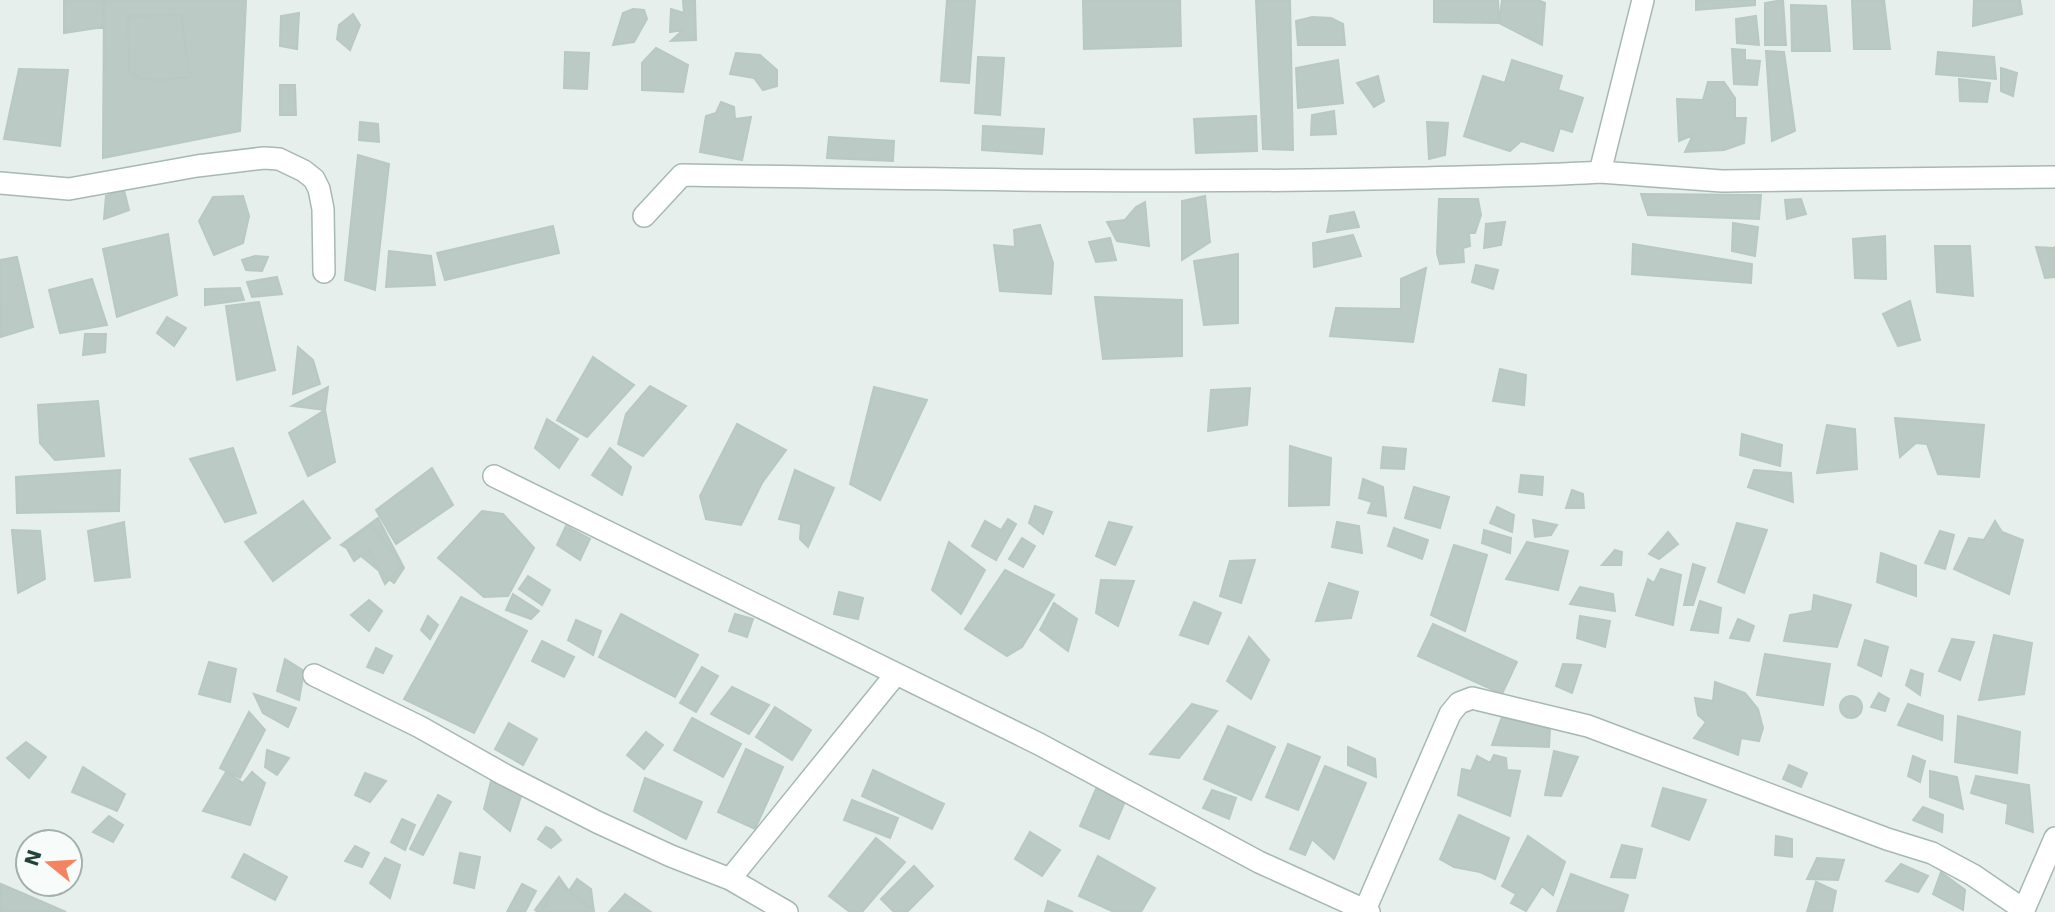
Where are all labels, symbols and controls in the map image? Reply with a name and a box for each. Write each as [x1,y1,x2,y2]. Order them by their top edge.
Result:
north arrow [14,828,84,898]
text: N [20,847,46,869]

